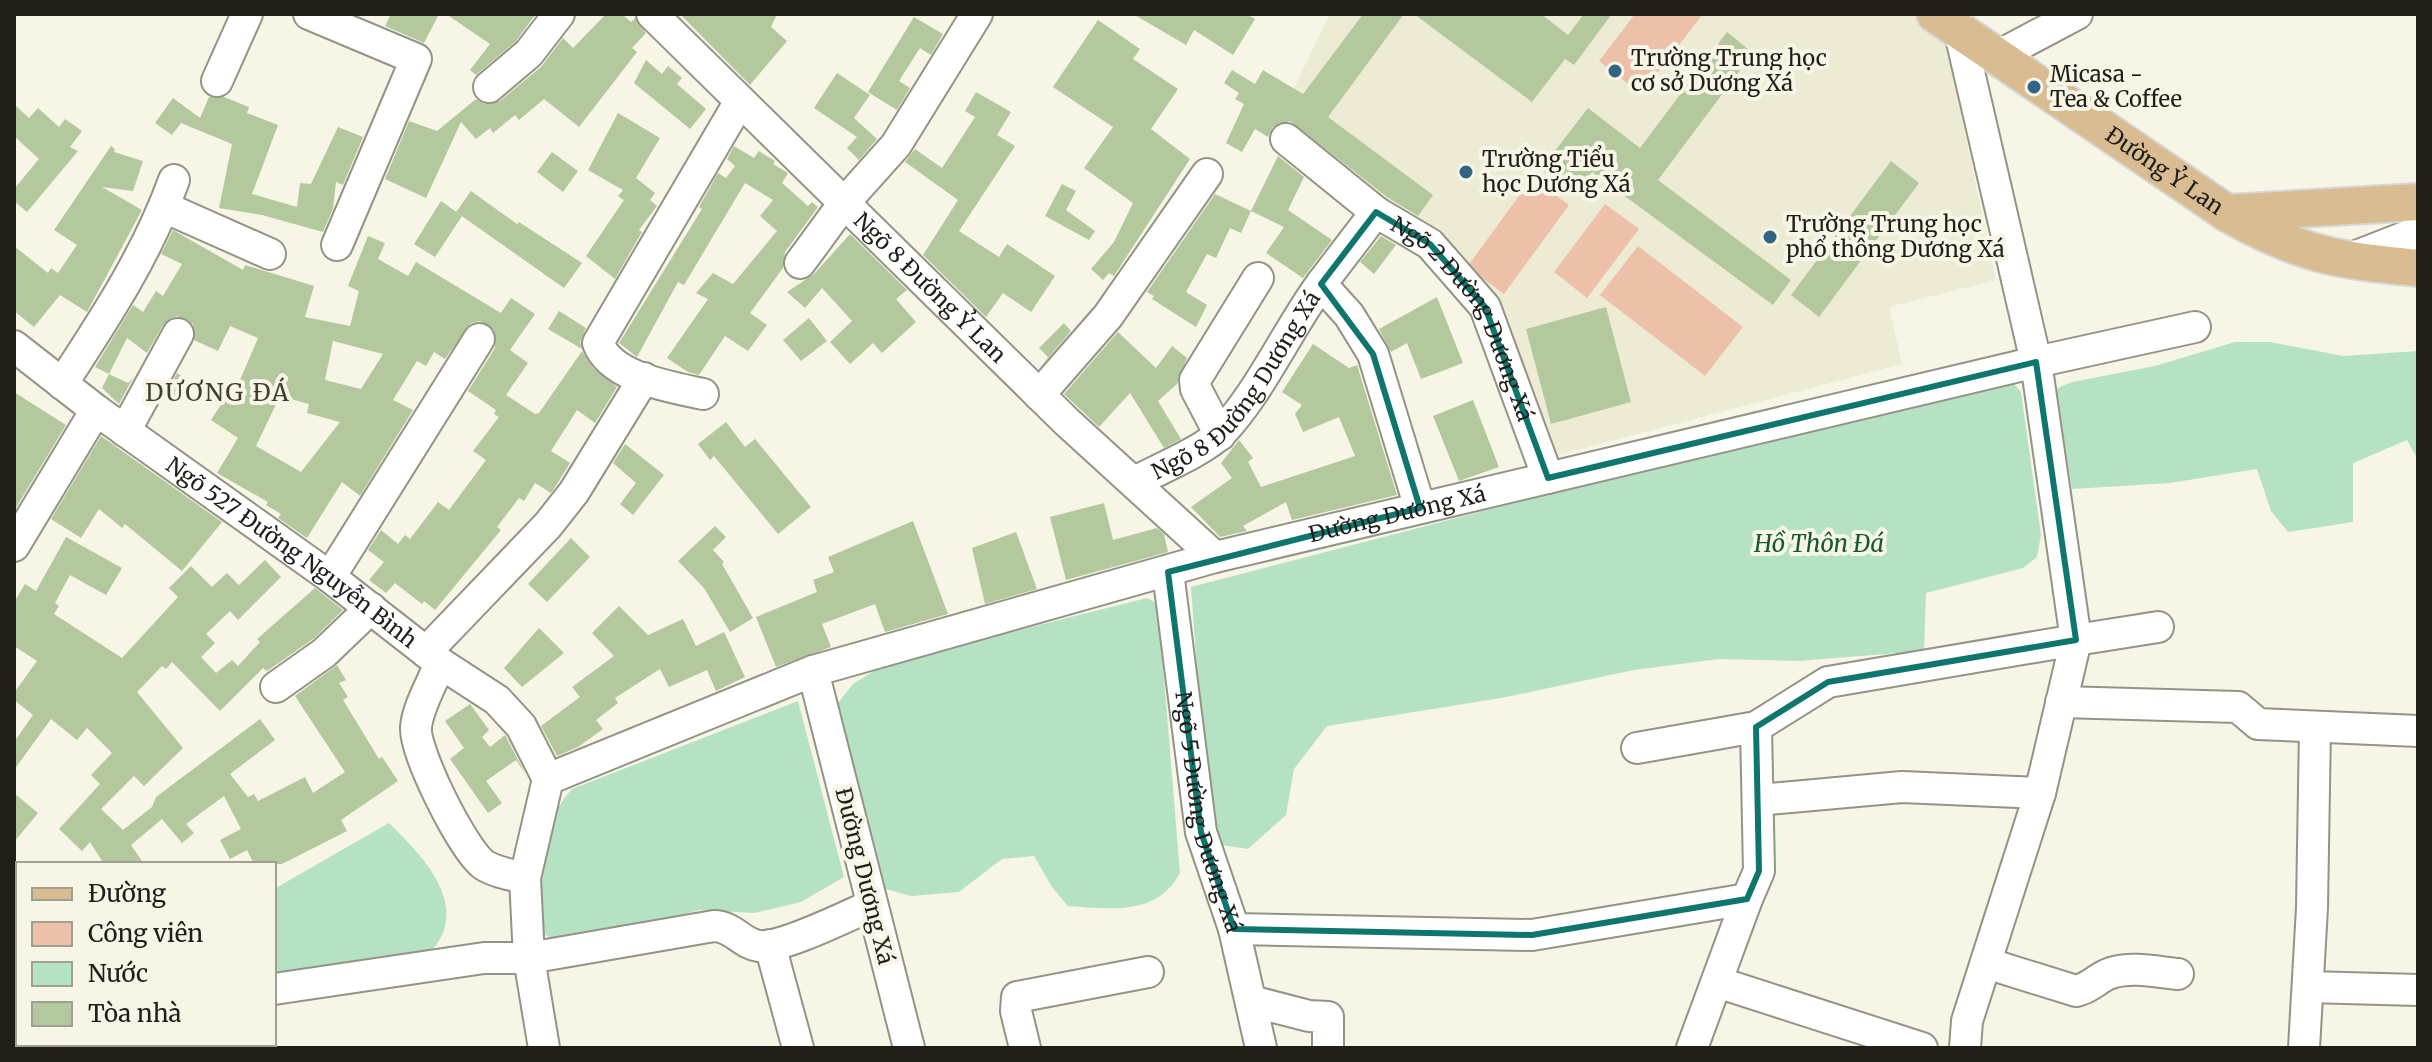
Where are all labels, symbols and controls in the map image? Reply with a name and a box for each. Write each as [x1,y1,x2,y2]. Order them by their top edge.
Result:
place label: Trường Trung học cơ sở Dương Xá [1631,44,1827,97]
place label: Micasa - Tea & Coffee [2050,60,2182,113]
marker: Trường Trung học cơ sở Dương Xá [1606,62,1624,80]
marker: Micasa - Tea & Coffee [2025,78,2043,96]
street label: Đường Ỷ Lan [2100,120,2230,221]
place label: Trường Tiểu học Dương Xá [1482,144,1631,198]
marker: Trường Tiểu học Dương Xá [1457,163,1475,181]
street label: Ngõ 8 Đường Ỷ Lan [848,206,1013,369]
street label: Ngõ 2 Đường Dương Xá [1386,210,1540,425]
place label: Trường Trung học phổ thông Dương Xá [1786,210,2005,263]
marker: Trường Trung học phổ thông Dương Xá [1761,228,1779,246]
street label: Ngõ 8 Đường Dương Xá [1147,285,1326,485]
district label: DƯƠNG ĐÁ [145,377,291,408]
street label: Ngõ 527 Đường Nguyễn Bình [161,451,423,654]
street label: Đường Dương Xá [1306,479,1489,548]
water label: Hồ Thôn Đá [1753,528,1884,559]
street label: Ngõ 5 Đường Dương Xá [1169,690,1248,936]
street label: Đường Dương Xá [830,785,901,967]
legend [16,862,276,1046]
text: Đường [88,878,167,909]
text: Công viên [88,918,203,949]
text: Nước [88,958,148,989]
text: Tòa nhà [88,998,182,1029]

